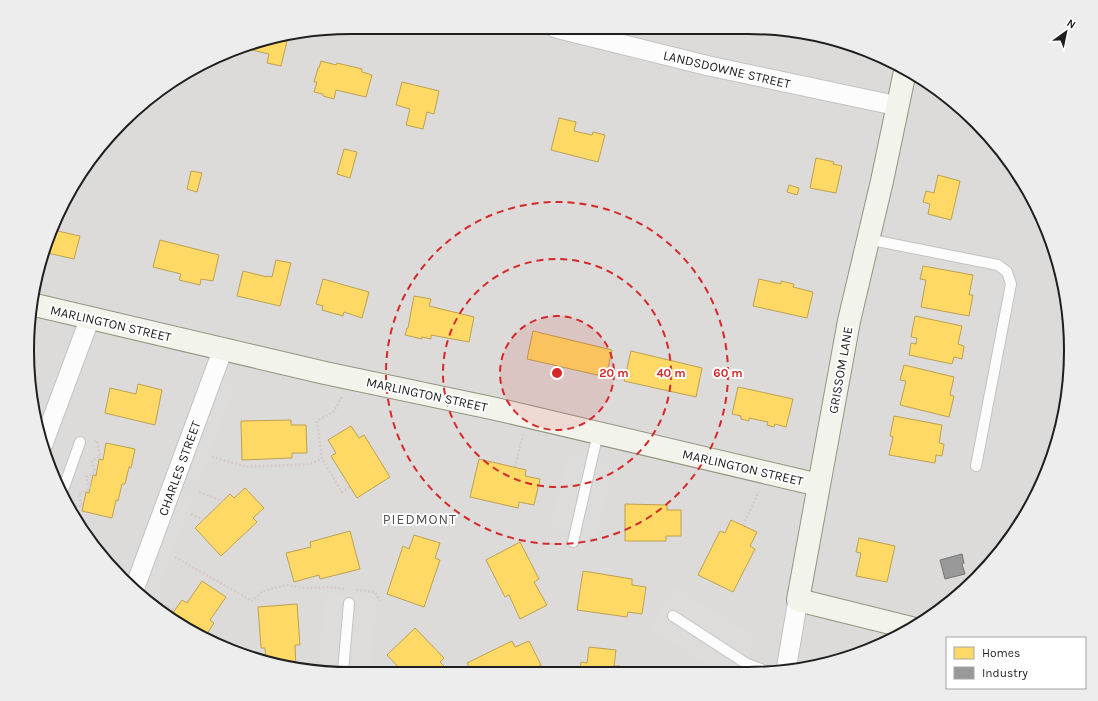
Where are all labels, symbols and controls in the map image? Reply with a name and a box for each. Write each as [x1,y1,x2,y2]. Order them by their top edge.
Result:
north arrow [1046,12,1086,52]
text: N [1064,16,1078,32]
street label: LANDSDOWNE STREET [662,48,792,92]
street label: MARLINGTON STREET [49,302,173,345]
street label: GRISSOM LANE [825,325,856,415]
centre of rings [550,366,564,380]
text: 20 m [599,366,629,380]
text: 40 m [656,366,686,380]
text: 60 m [713,366,743,380]
street label: MARLINGTON STREET [365,374,489,415]
street label: CHARLES STREET [155,418,204,518]
street label: MARLINGTON STREET [681,446,805,489]
district label: PIEDMONT [383,511,457,528]
legend [946,637,1086,689]
text: Homes [982,646,1020,660]
text: Industry [982,666,1028,680]

